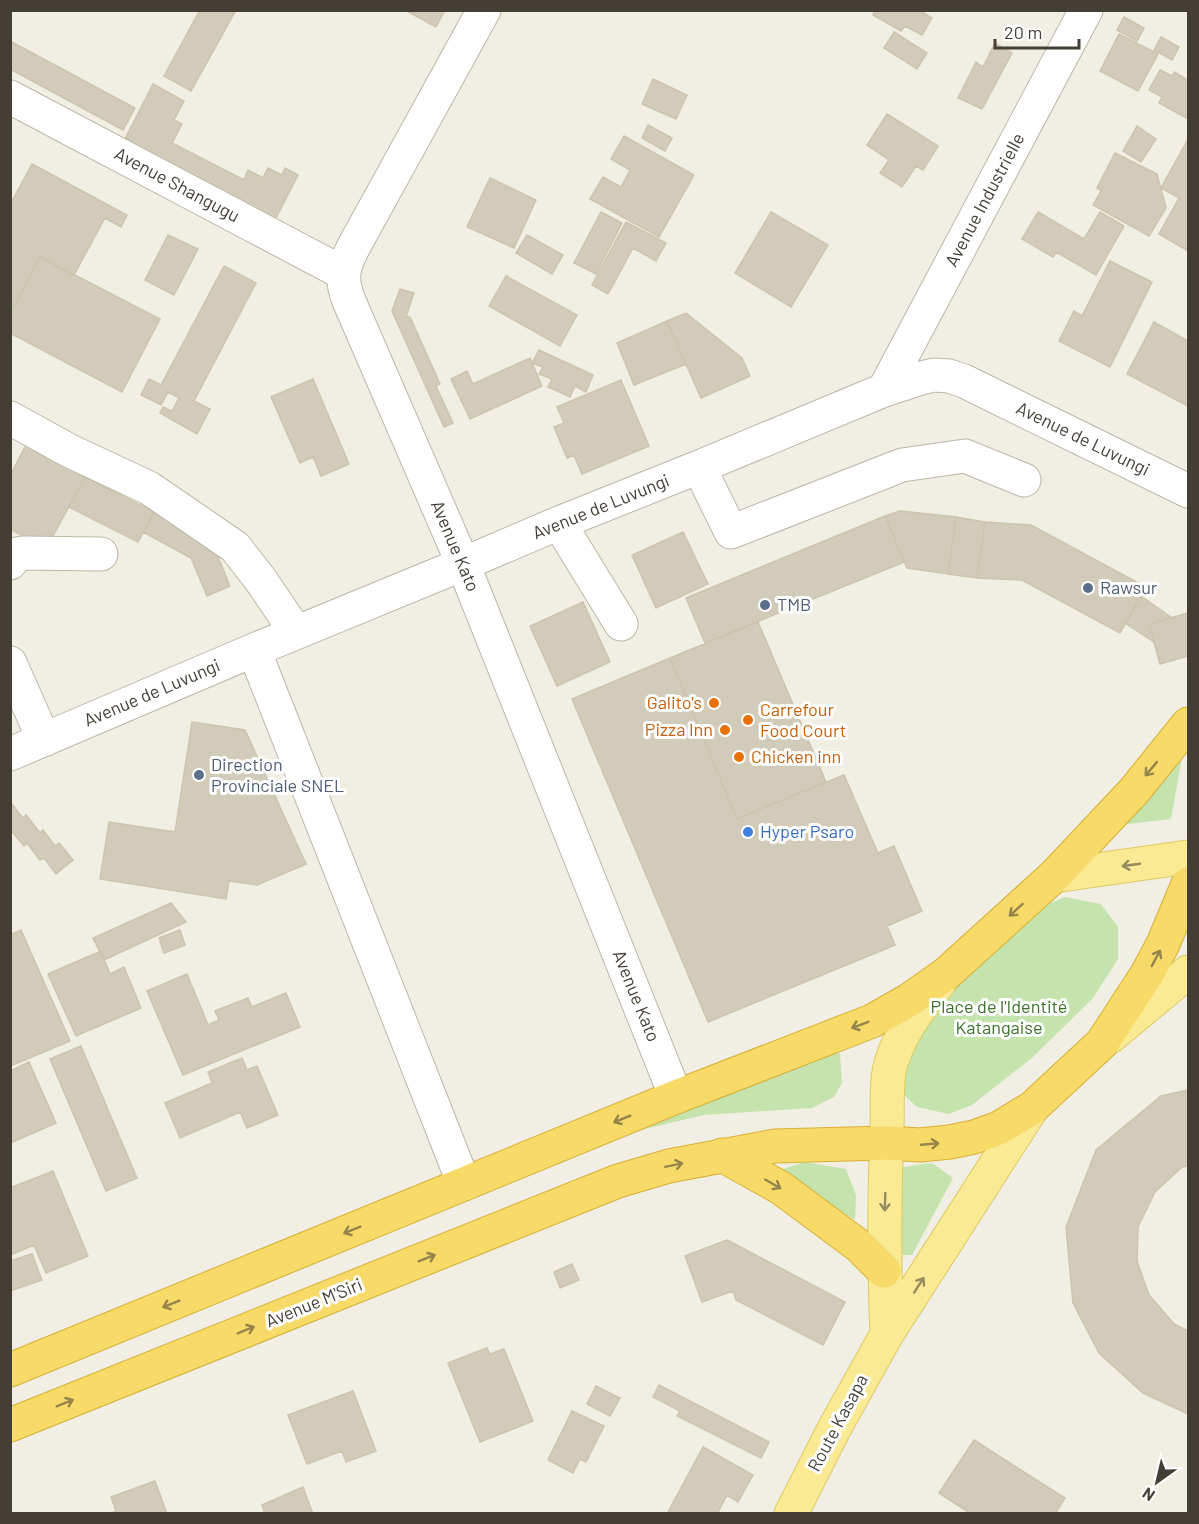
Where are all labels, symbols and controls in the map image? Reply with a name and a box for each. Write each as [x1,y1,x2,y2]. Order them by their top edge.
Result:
scale bar [995,12,1079,50]
text: 20 m [1004,21,1042,43]
street label: Avenue Industrielle [940,129,1029,270]
street label: Avenue Shangugu [111,142,244,226]
street label: Avenue de Luvungi [1013,396,1154,480]
street label: Avenue de Luvungi [529,469,672,544]
street label: Avenue Kato [427,497,485,595]
place label: Rawsur [1100,576,1158,598]
marker: Rawsur [1081,581,1095,595]
place label: TMB [777,593,811,615]
marker: TMB [758,598,772,612]
street label: Avenue de Luvungi [80,653,223,731]
place label: Galito's [647,691,702,713]
marker: Galito's [707,696,721,710]
place label: Carrefour Food Court [760,698,846,741]
marker: Carrefour Food Court [741,713,755,727]
place label: Pizza Inn [645,718,713,740]
marker: Pizza Inn [718,723,732,737]
place label: Chicken inn [751,745,841,767]
marker: Chicken inn [732,750,746,764]
place label: Direction Provinciale SNEL [211,753,344,796]
one-way arrow [1145,761,1158,777]
marker: Direction Provinciale SNEL [192,768,206,782]
place label: Hyper Psaro [760,820,854,842]
marker: Hyper Psaro [741,825,755,839]
one-way arrow [1121,860,1141,871]
one-way arrow [1009,903,1024,917]
street label: Avenue Kato [609,947,665,1045]
one-way arrow [1150,949,1162,967]
park label: Place de l'Identité Katangaise [931,995,1067,1038]
one-way arrow [852,1020,870,1031]
one-way arrow [613,1114,632,1125]
one-way arrow [920,1138,940,1149]
one-way arrow [664,1158,683,1170]
one-way arrow [764,1178,781,1190]
one-way arrow [879,1191,891,1211]
one-way arrow [343,1225,362,1236]
one-way arrow [417,1252,435,1263]
street label: Avenue M'Siri [262,1273,365,1331]
one-way arrow [913,1277,925,1294]
one-way arrow [163,1299,181,1310]
one-way arrow [236,1324,254,1335]
street label: Route Kasapa [802,1370,872,1475]
one-way arrow [55,1397,74,1408]
north arrow [1127,1452,1187,1512]
text: N [1139,1484,1158,1506]

